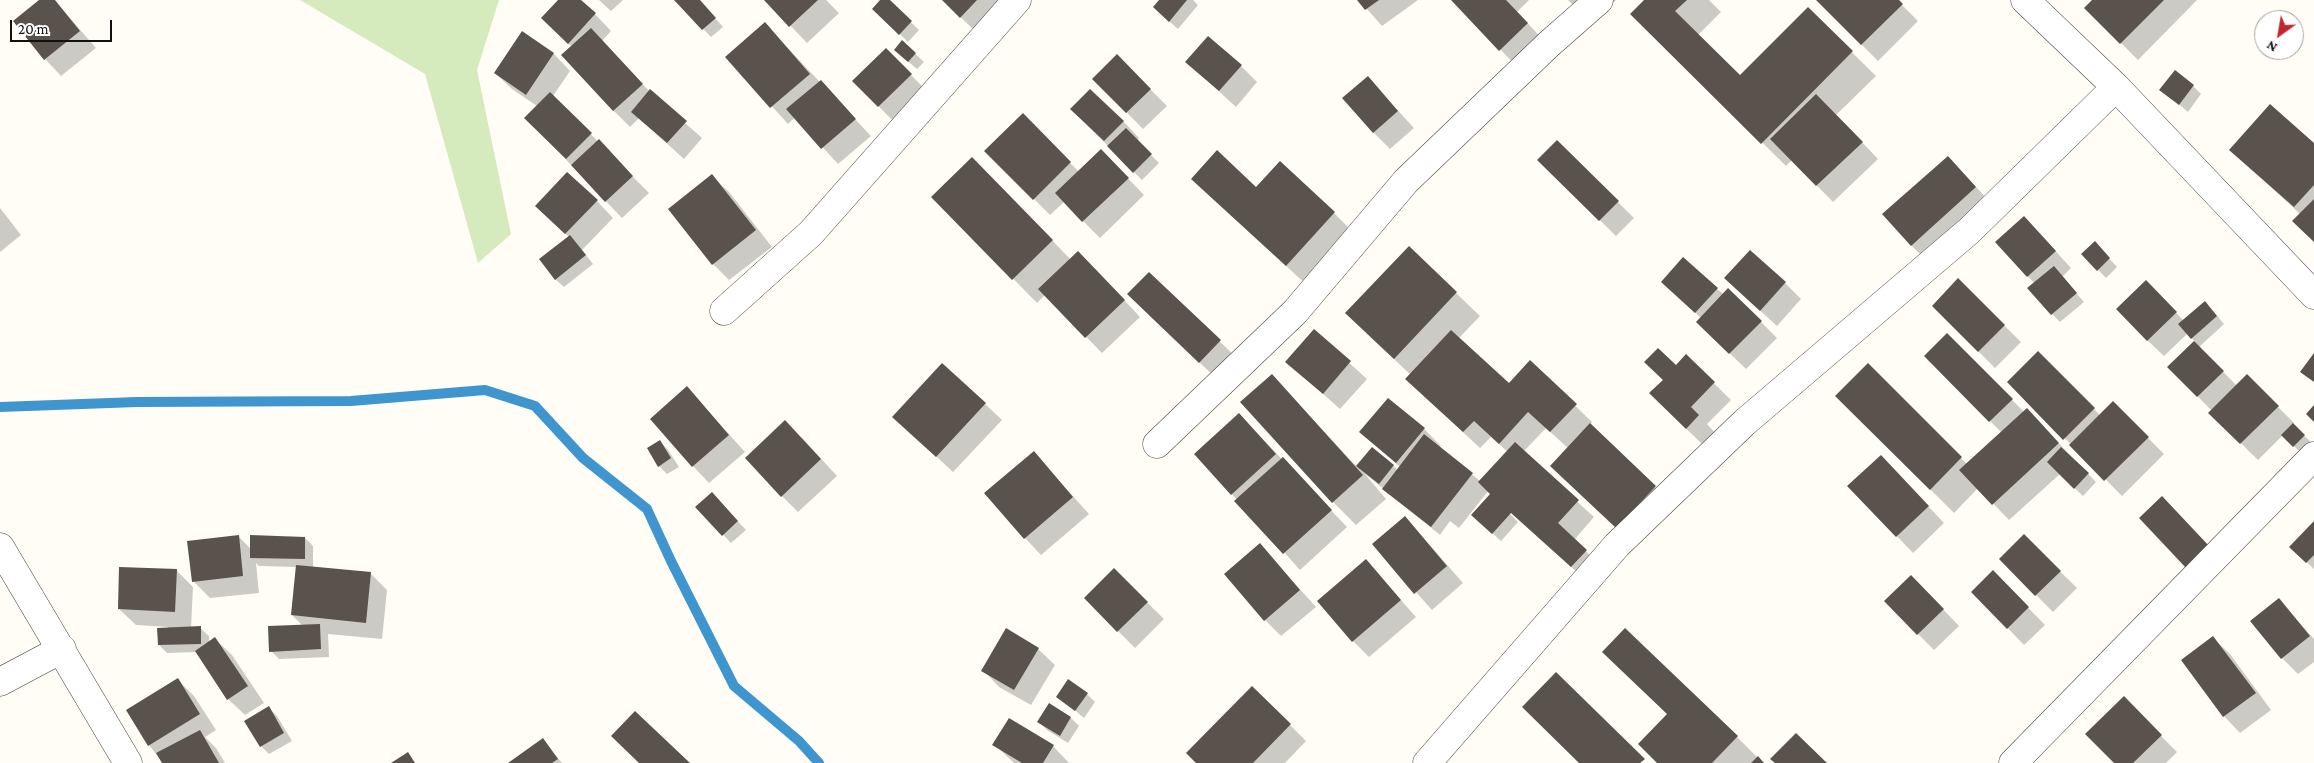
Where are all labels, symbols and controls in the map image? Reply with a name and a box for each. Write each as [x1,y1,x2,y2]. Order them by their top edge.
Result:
scale bar [12,10,115,42]
north arrow [2254,10,2304,60]
text: 20 m [18,21,49,37]
text: N [2263,38,2280,56]

